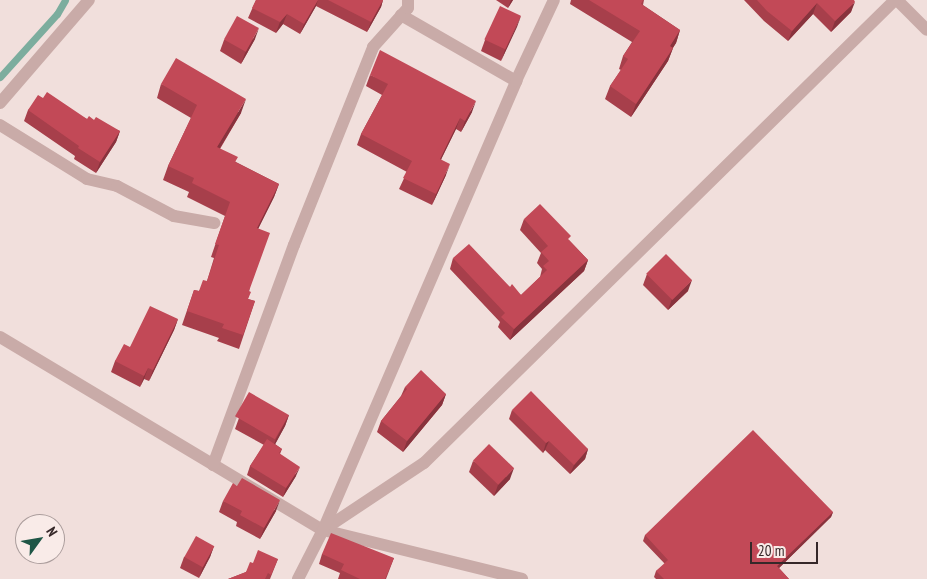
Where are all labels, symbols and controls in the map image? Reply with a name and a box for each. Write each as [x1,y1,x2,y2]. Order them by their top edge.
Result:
north arrow [15,514,65,564]
text: N [42,524,62,540]
scale bar [752,532,820,564]
text: 20 m [758,541,784,560]

